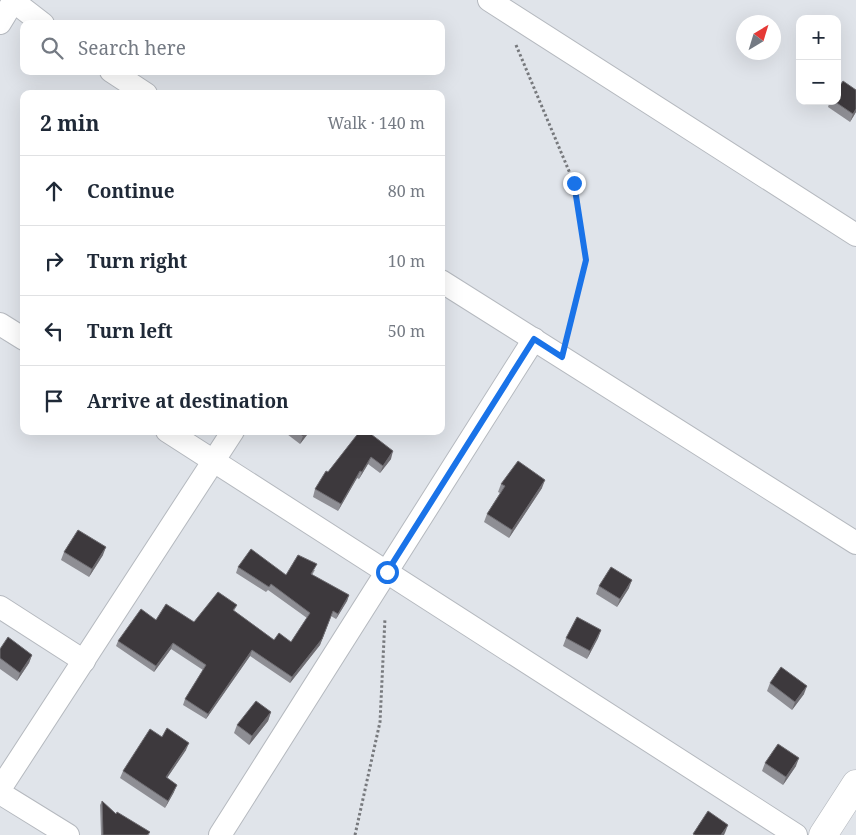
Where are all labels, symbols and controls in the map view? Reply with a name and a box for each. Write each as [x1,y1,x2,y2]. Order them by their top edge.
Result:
north arrow [736,15,781,60]
map controls [796,15,841,105]
button: + [796,15,841,60]
search box [20,20,445,75]
icon: search [38,34,66,62]
text: Search here [78,35,186,61]
button: − [796,60,841,105]
text: 2 min [40,109,99,137]
text: Walk · 140 m [328,112,425,134]
route end [563,172,586,195]
icon: ahead [40,177,68,205]
text: Continue [87,178,175,204]
text: 80 m [388,180,425,202]
icon: right [40,247,68,275]
text: Turn right [87,248,187,274]
text: 10 m [388,250,425,272]
icon: left [40,317,68,345]
text: Turn left [87,318,173,344]
text: 50 m [388,320,425,342]
icon: arrive [40,387,68,415]
text: Arrive at destination [87,388,289,414]
route start [376,561,399,584]

